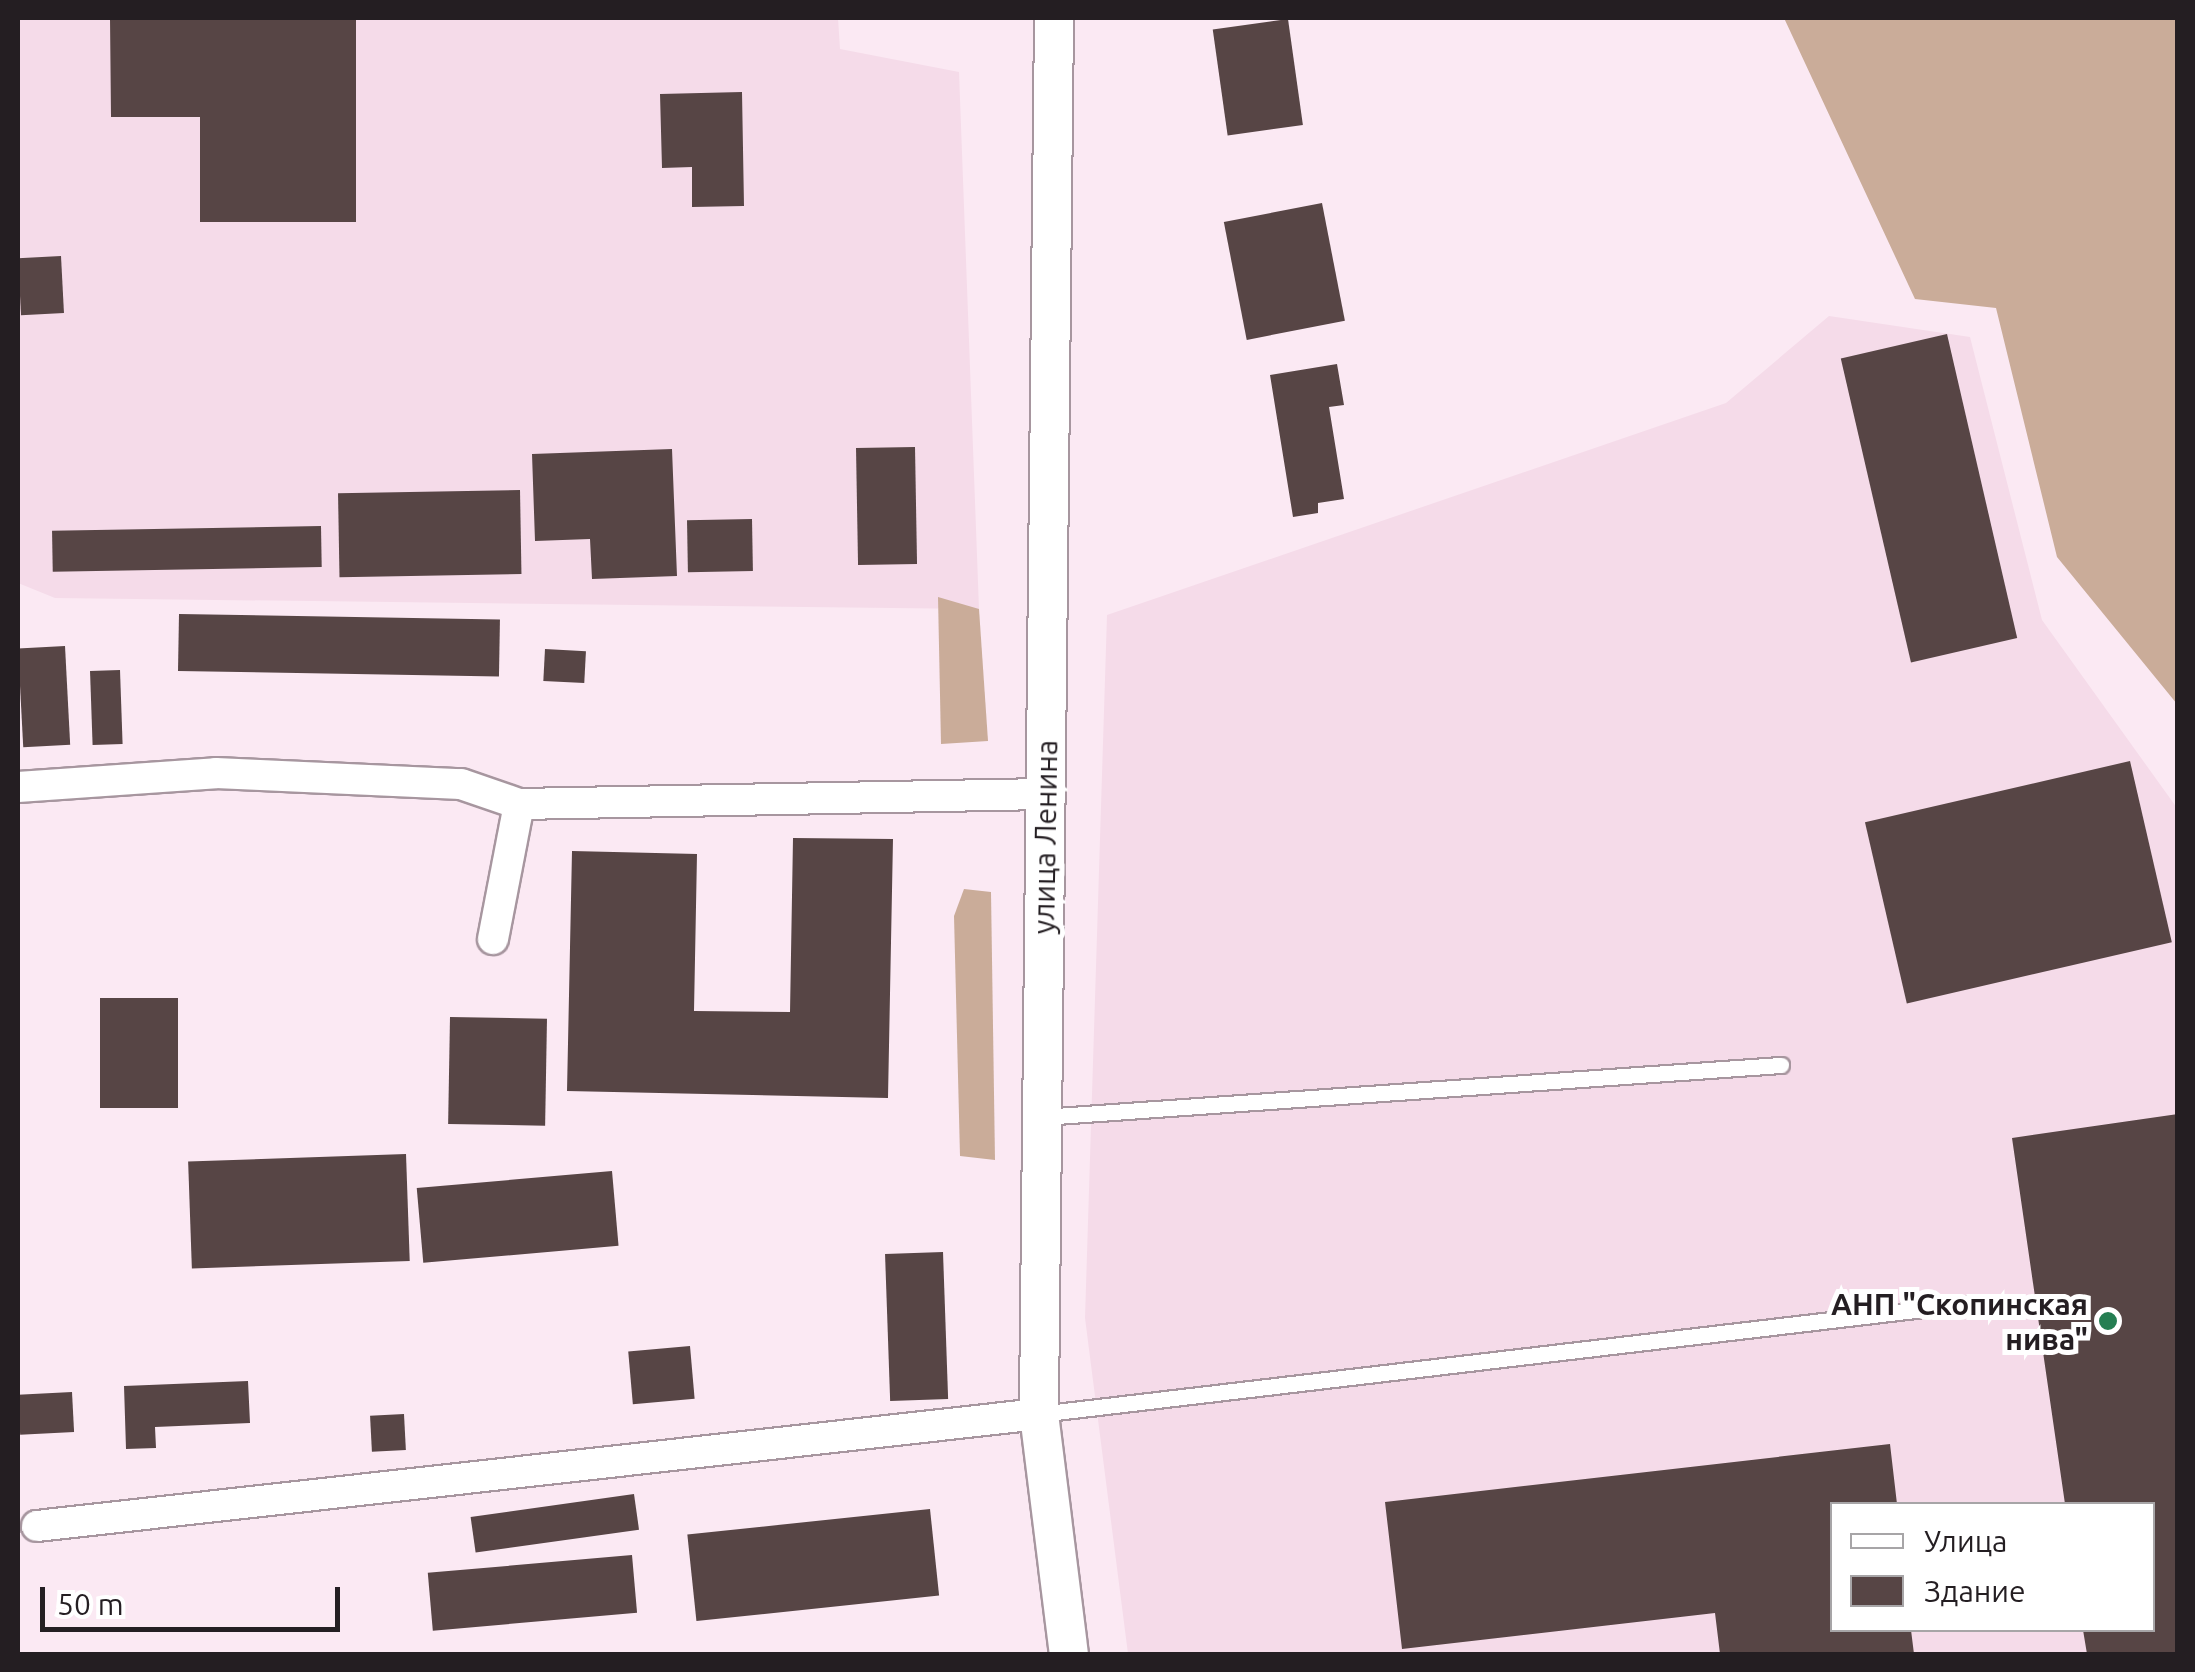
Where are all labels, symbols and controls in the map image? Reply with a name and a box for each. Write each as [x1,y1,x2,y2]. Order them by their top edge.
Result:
street label: улица Ленина [1025,739,1065,935]
place label: АНП "Скопинская нива" [1831,1286,2088,1356]
marker: АНП "Скопинская нива" [2097,1310,2119,1332]
legend [1830,1502,2155,1632]
text: Улица [1924,1524,2008,1558]
scale bar [45,1567,345,1629]
text: Здание [1924,1574,2026,1608]
text: 50 m [57,1587,124,1621]

